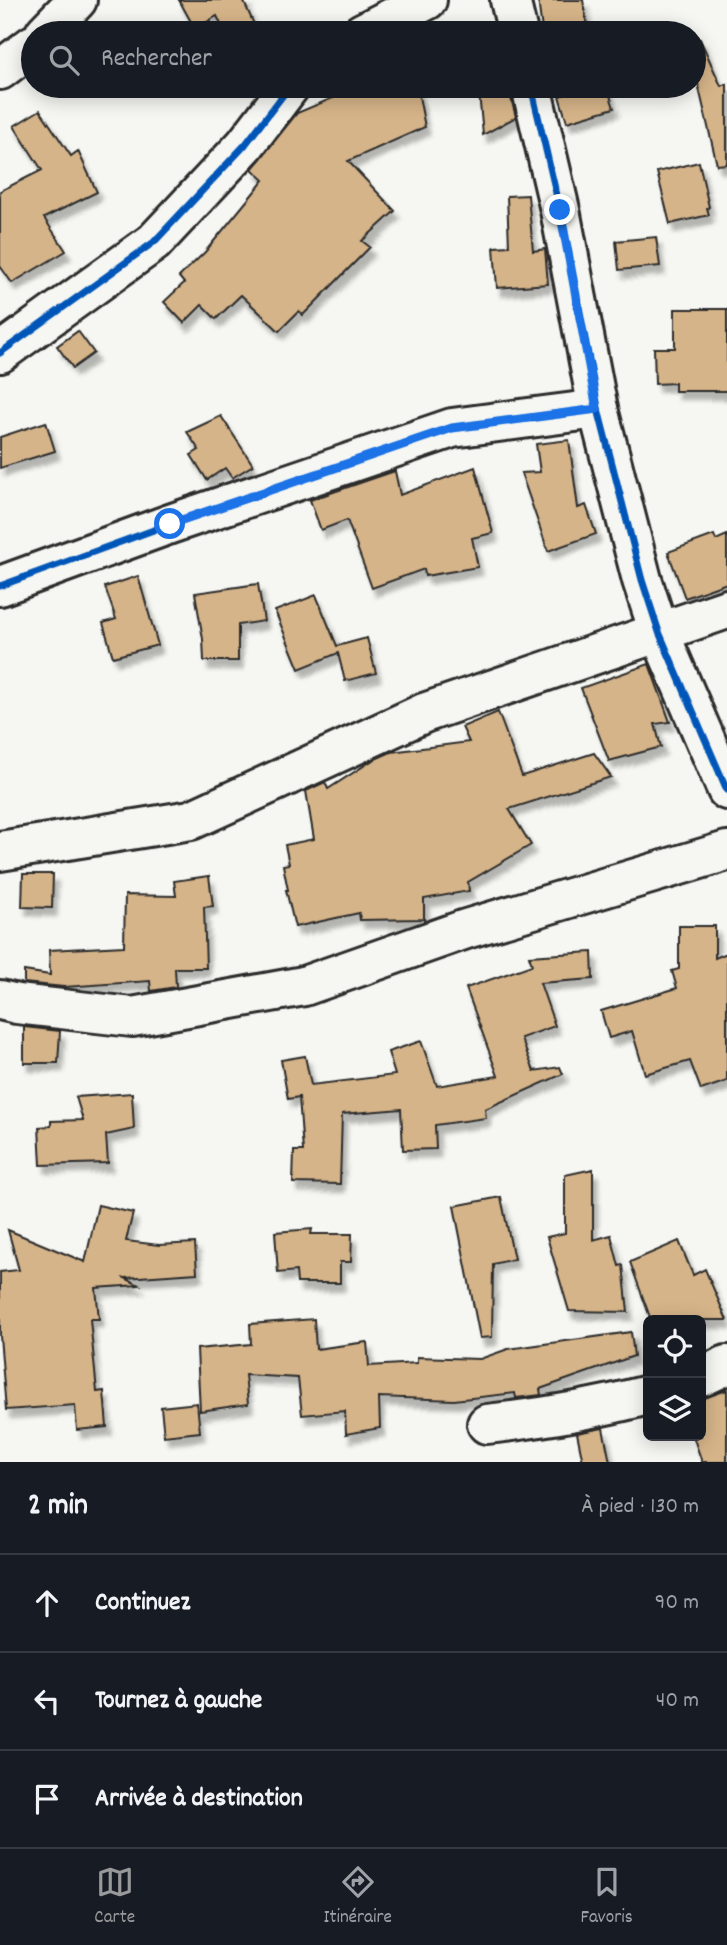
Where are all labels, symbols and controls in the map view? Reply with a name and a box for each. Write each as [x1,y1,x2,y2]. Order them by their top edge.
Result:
search box [21,21,706,98]
icon: search [45,41,83,79]
text: Rechercher [101,41,212,78]
route end [544,194,575,225]
route start [154,508,185,539]
map controls [643,1315,706,1441]
button: locate [643,1315,706,1378]
button: layers [643,1378,706,1441]
text: 2 min [28,1486,88,1529]
text: À pied · 130 m [581,1491,699,1524]
icon: ahead [28,1584,66,1622]
text: Continuez [95,1585,190,1622]
text: 90 m [655,1587,699,1620]
icon: left [28,1682,66,1720]
text: Tournez à gauche [95,1683,262,1720]
text: 40 m [656,1685,699,1718]
icon: arrive [28,1780,66,1818]
text: Arrivée à destination [95,1781,303,1818]
tab: Carte [94,1863,135,1932]
tab: Itinéraire [324,1863,392,1932]
tab: Favoris [580,1863,633,1932]

